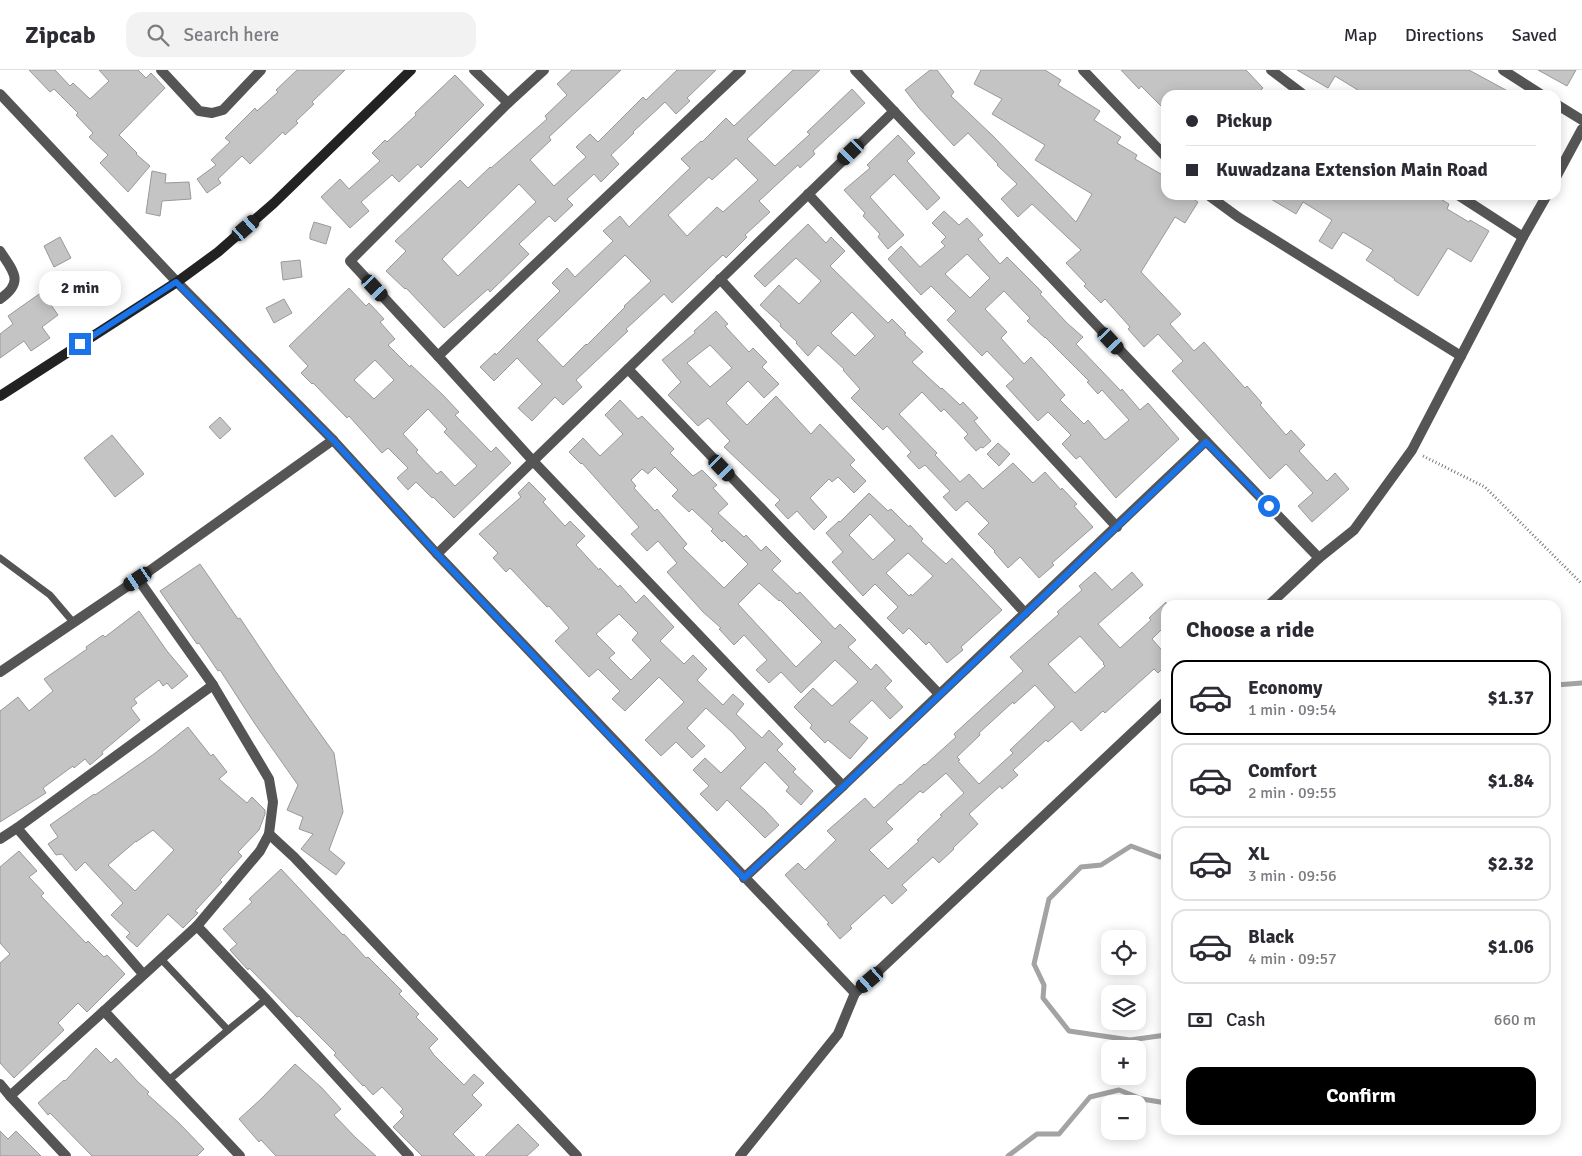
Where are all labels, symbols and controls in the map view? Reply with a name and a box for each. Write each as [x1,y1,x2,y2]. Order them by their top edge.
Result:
search box [126,12,476,57]
text: Zipcab [25,20,96,50]
icon: search [144,21,172,49]
text: Search here [184,23,279,47]
text: Map [1344,24,1377,46]
text: Directions [1405,24,1484,46]
text: Saved [1512,24,1557,46]
text: Pickup [1216,109,1272,133]
car [834,136,867,168]
text: Kuwadzana Extension Main Road [1216,158,1488,182]
car [229,212,262,244]
callout: 2 min [39,272,121,306]
car [359,272,390,304]
text: 2 min [61,278,99,298]
car [1095,325,1126,357]
route end [69,333,91,355]
car [706,452,737,484]
route start [1258,495,1280,517]
car [121,564,154,594]
text: Choose a ride [1186,616,1314,643]
icon: car [1188,675,1233,720]
text: Economy [1248,676,1322,700]
text: $1.37 [1488,686,1534,710]
text: 1 min · 09:54 [1248,700,1337,720]
icon: car [1188,758,1233,803]
text: Comfort [1248,759,1317,783]
text: $1.84 [1488,769,1534,793]
text: 2 min · 09:55 [1248,783,1337,803]
icon: car [1188,841,1233,886]
text: XL [1248,842,1270,866]
text: $2.32 [1488,852,1534,876]
text: 3 min · 09:56 [1248,866,1337,886]
icon: car [1188,924,1233,969]
text: Black [1248,925,1294,949]
map controls [1101,930,1146,1140]
button: locate [1101,930,1146,975]
text: $1.06 [1488,935,1534,959]
text: 4 min · 09:57 [1248,949,1337,969]
car [853,964,886,996]
button: layers [1101,985,1146,1030]
icon: cash [1186,1006,1214,1034]
text: Cash [1226,1008,1266,1032]
text: 660 m [1494,1010,1536,1030]
button: + [1101,1040,1146,1085]
button: Confirm [1186,1067,1536,1125]
button: − [1101,1095,1146,1140]

